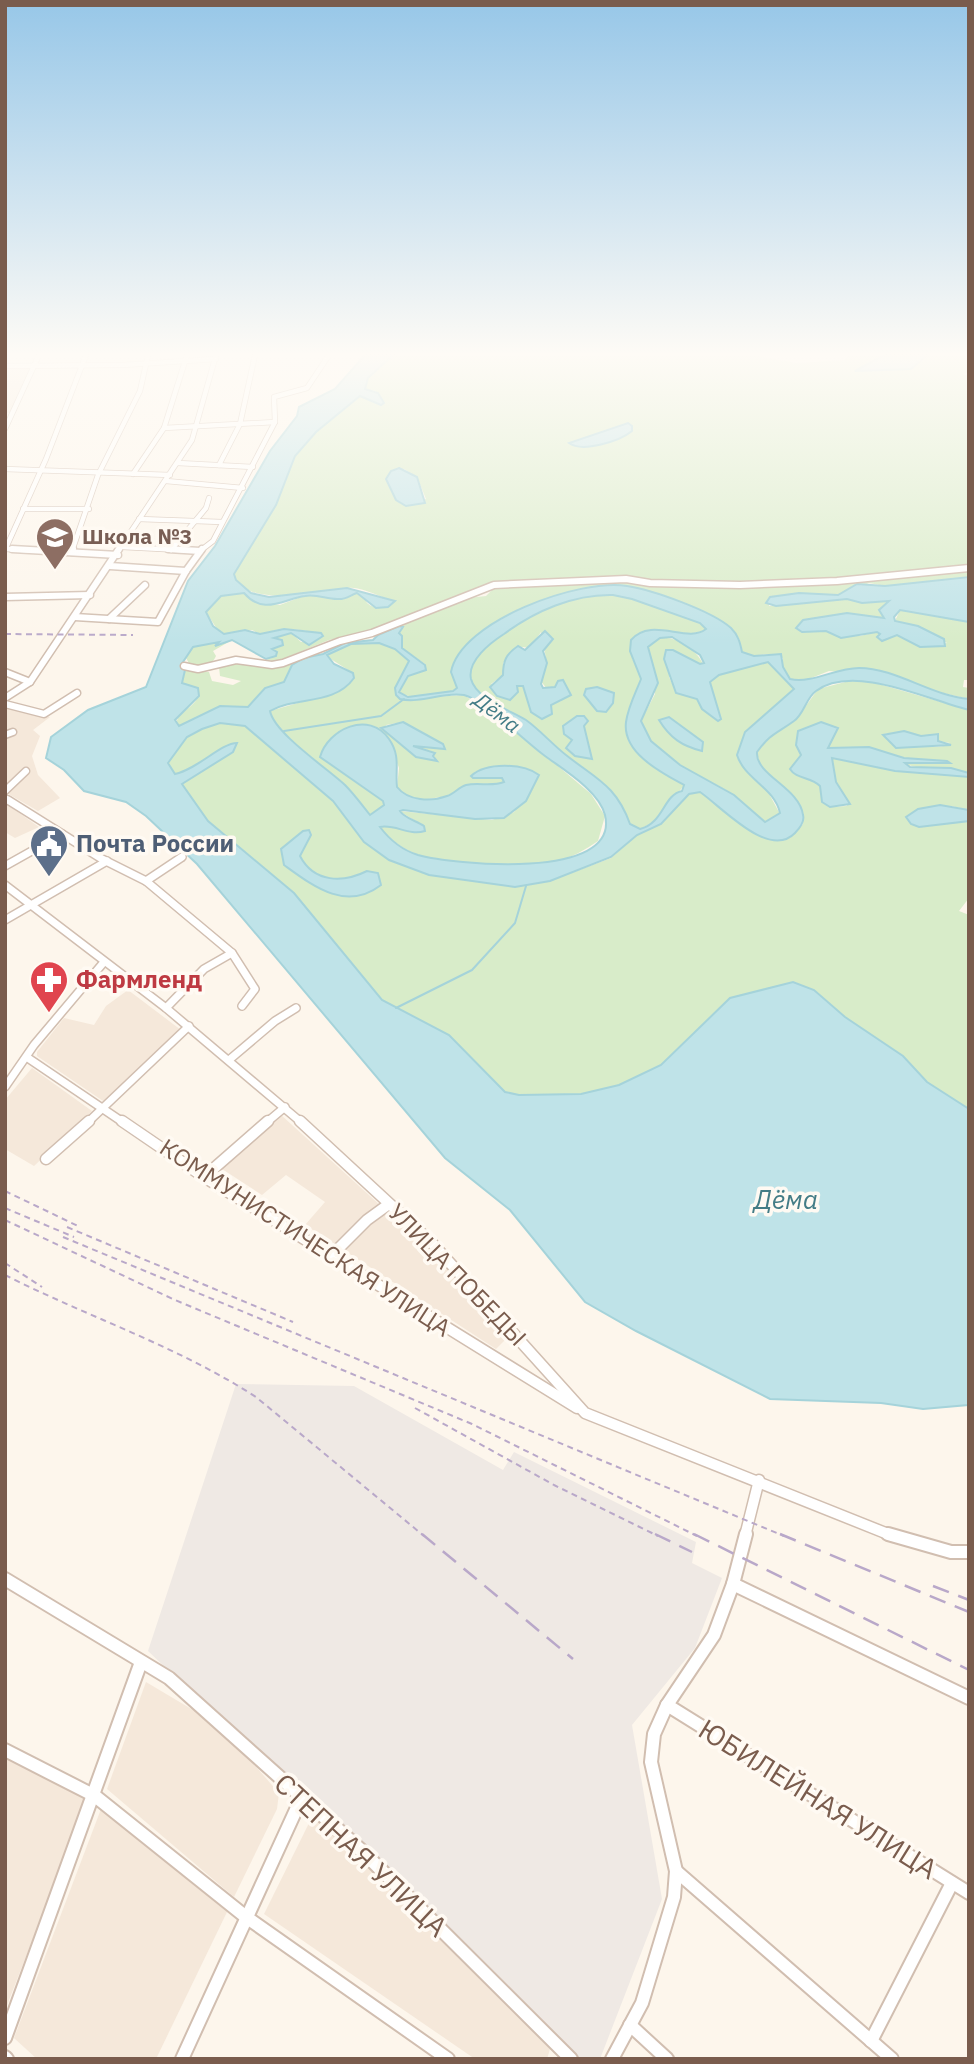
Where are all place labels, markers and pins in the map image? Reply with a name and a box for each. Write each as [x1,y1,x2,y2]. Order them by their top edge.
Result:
school or university icon: Школа №3 [34,516,76,571]
place label: Школа №3 [82,522,192,550]
public building icon: Почта России [28,823,70,878]
place label: Почта России [76,827,234,859]
pharmacy icon: Фармленд [28,959,70,1014]
place label: Фармленд [76,963,202,995]

